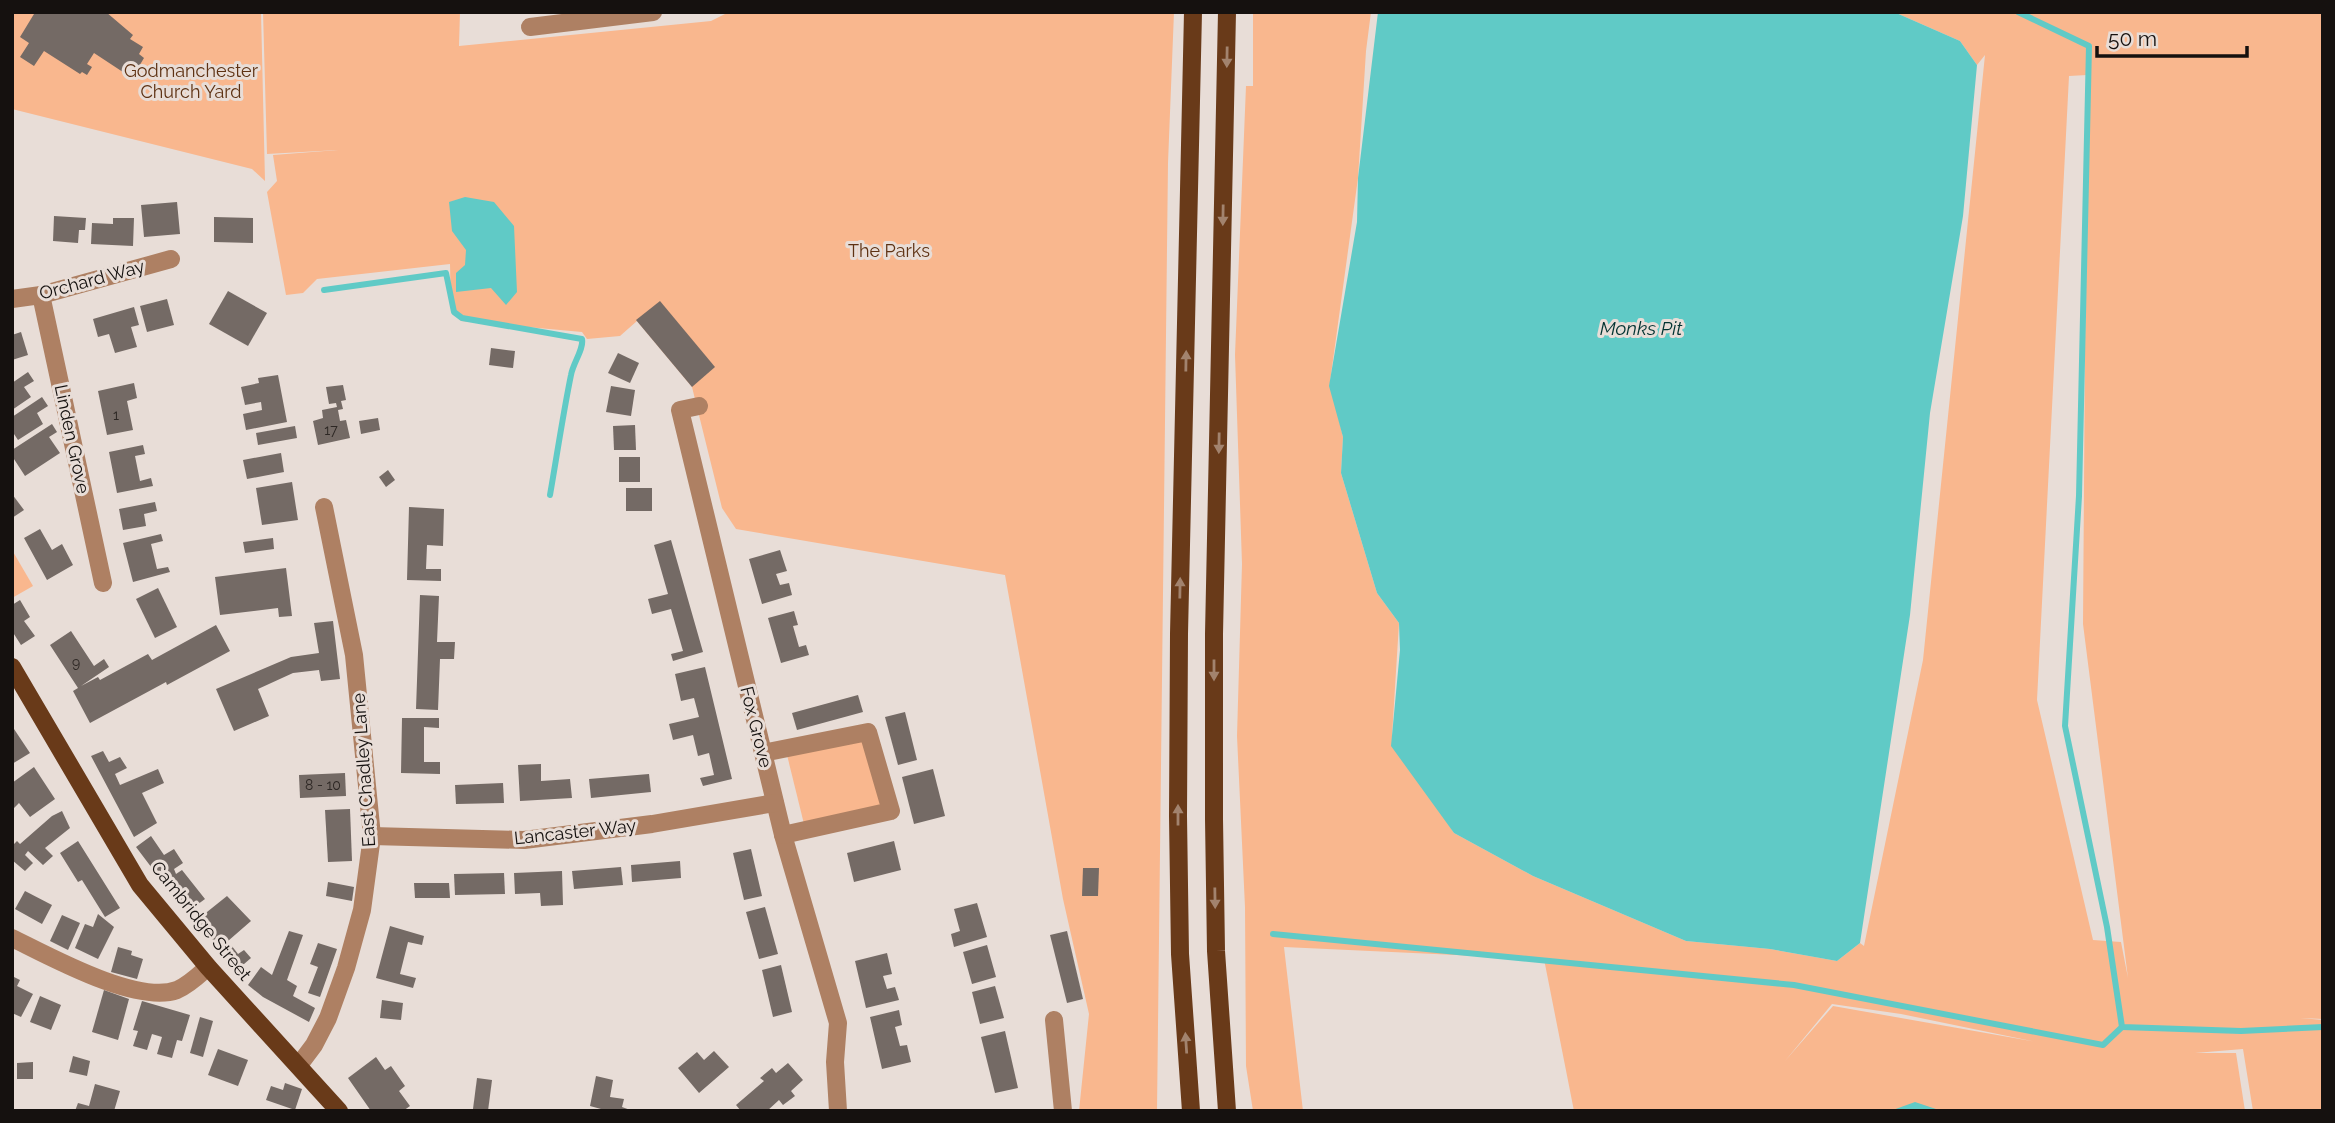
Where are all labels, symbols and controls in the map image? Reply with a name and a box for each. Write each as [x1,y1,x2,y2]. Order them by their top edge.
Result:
scale bar [2097,14,2248,58]
text: 50 m [2108,26,2157,51]
one-way arrow [1221,46,1232,68]
park label: Godmanchester Church Yard [124,60,259,102]
one-way arrow [1218,204,1229,226]
park label: The Parks [848,240,930,261]
street label: Orchard Way [37,255,147,304]
water label: Monks Pit [1600,317,1683,339]
one-way arrow [1180,349,1192,371]
street label: Linden Grove [51,382,94,496]
house number: 1 [113,407,119,423]
house number: 17 [324,422,338,438]
one-way arrow [1213,432,1225,454]
one-way arrow [1175,577,1186,599]
house number: 9 [72,655,80,671]
one-way arrow [1208,659,1220,681]
street label: Fox Grove [736,684,777,770]
street label: East Chadley Lane [348,692,379,848]
house number: 8 - 10 [305,777,341,793]
one-way arrow [1172,804,1184,826]
street label: Lancaster Way [513,815,637,848]
street label: Cambridge Street [147,857,256,985]
one-way arrow [1209,887,1221,909]
one-way arrow [1180,1031,1191,1053]

